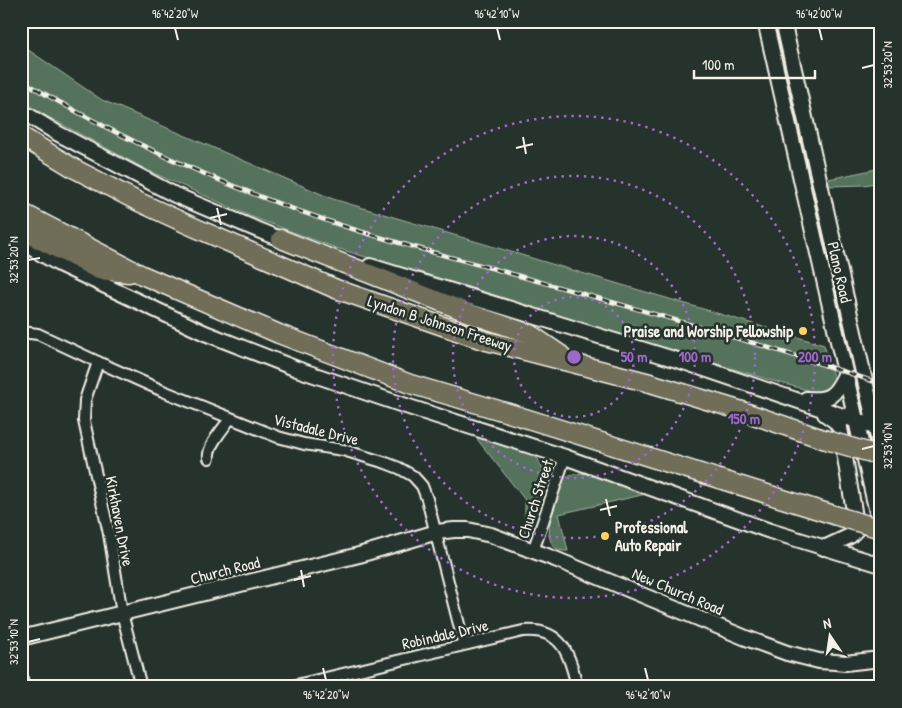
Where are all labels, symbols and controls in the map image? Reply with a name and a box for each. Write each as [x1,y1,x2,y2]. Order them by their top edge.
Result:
text: 96°42'20"W [152,5,199,22]
text: 96°42'10"W [475,5,520,22]
text: 96°42'00"W [796,5,843,22]
text: 32°53'20"N [879,41,896,89]
scale bar [694,48,816,80]
text: 100 m [702,54,735,75]
text: 32°53'20"N [5,236,22,284]
street label: Plano Road [822,239,858,305]
street label: Lyndon B Johnson Freeway [365,289,515,357]
place label: Praise and Worship Fellowship [624,320,793,343]
marker: Praise and Worship Fellowship [797,325,809,337]
text: 50 m [621,346,647,367]
text: 100 m [679,346,711,367]
text: 200 m [798,346,832,367]
centre of rings [565,348,583,366]
street label: Vistadale Drive [271,408,362,450]
text: 150 m [728,408,760,429]
text: 32°53'10"N [879,423,896,469]
street label: Church Street [512,456,558,541]
street label: Kirkhaven Drive [100,474,140,569]
place label: Professional Auto Repair [615,516,688,557]
marker: Professional Auto Repair [599,530,611,542]
street label: Church Road [188,551,262,589]
street label: New Church Road [629,562,727,620]
north arrow [804,610,854,660]
street label: Robindale Drive [400,613,491,655]
text: N [821,613,833,633]
text: 32°53'10"N [5,619,22,665]
text: 96°42'20"W [303,686,350,703]
text: 96°42'10"W [626,686,671,703]

